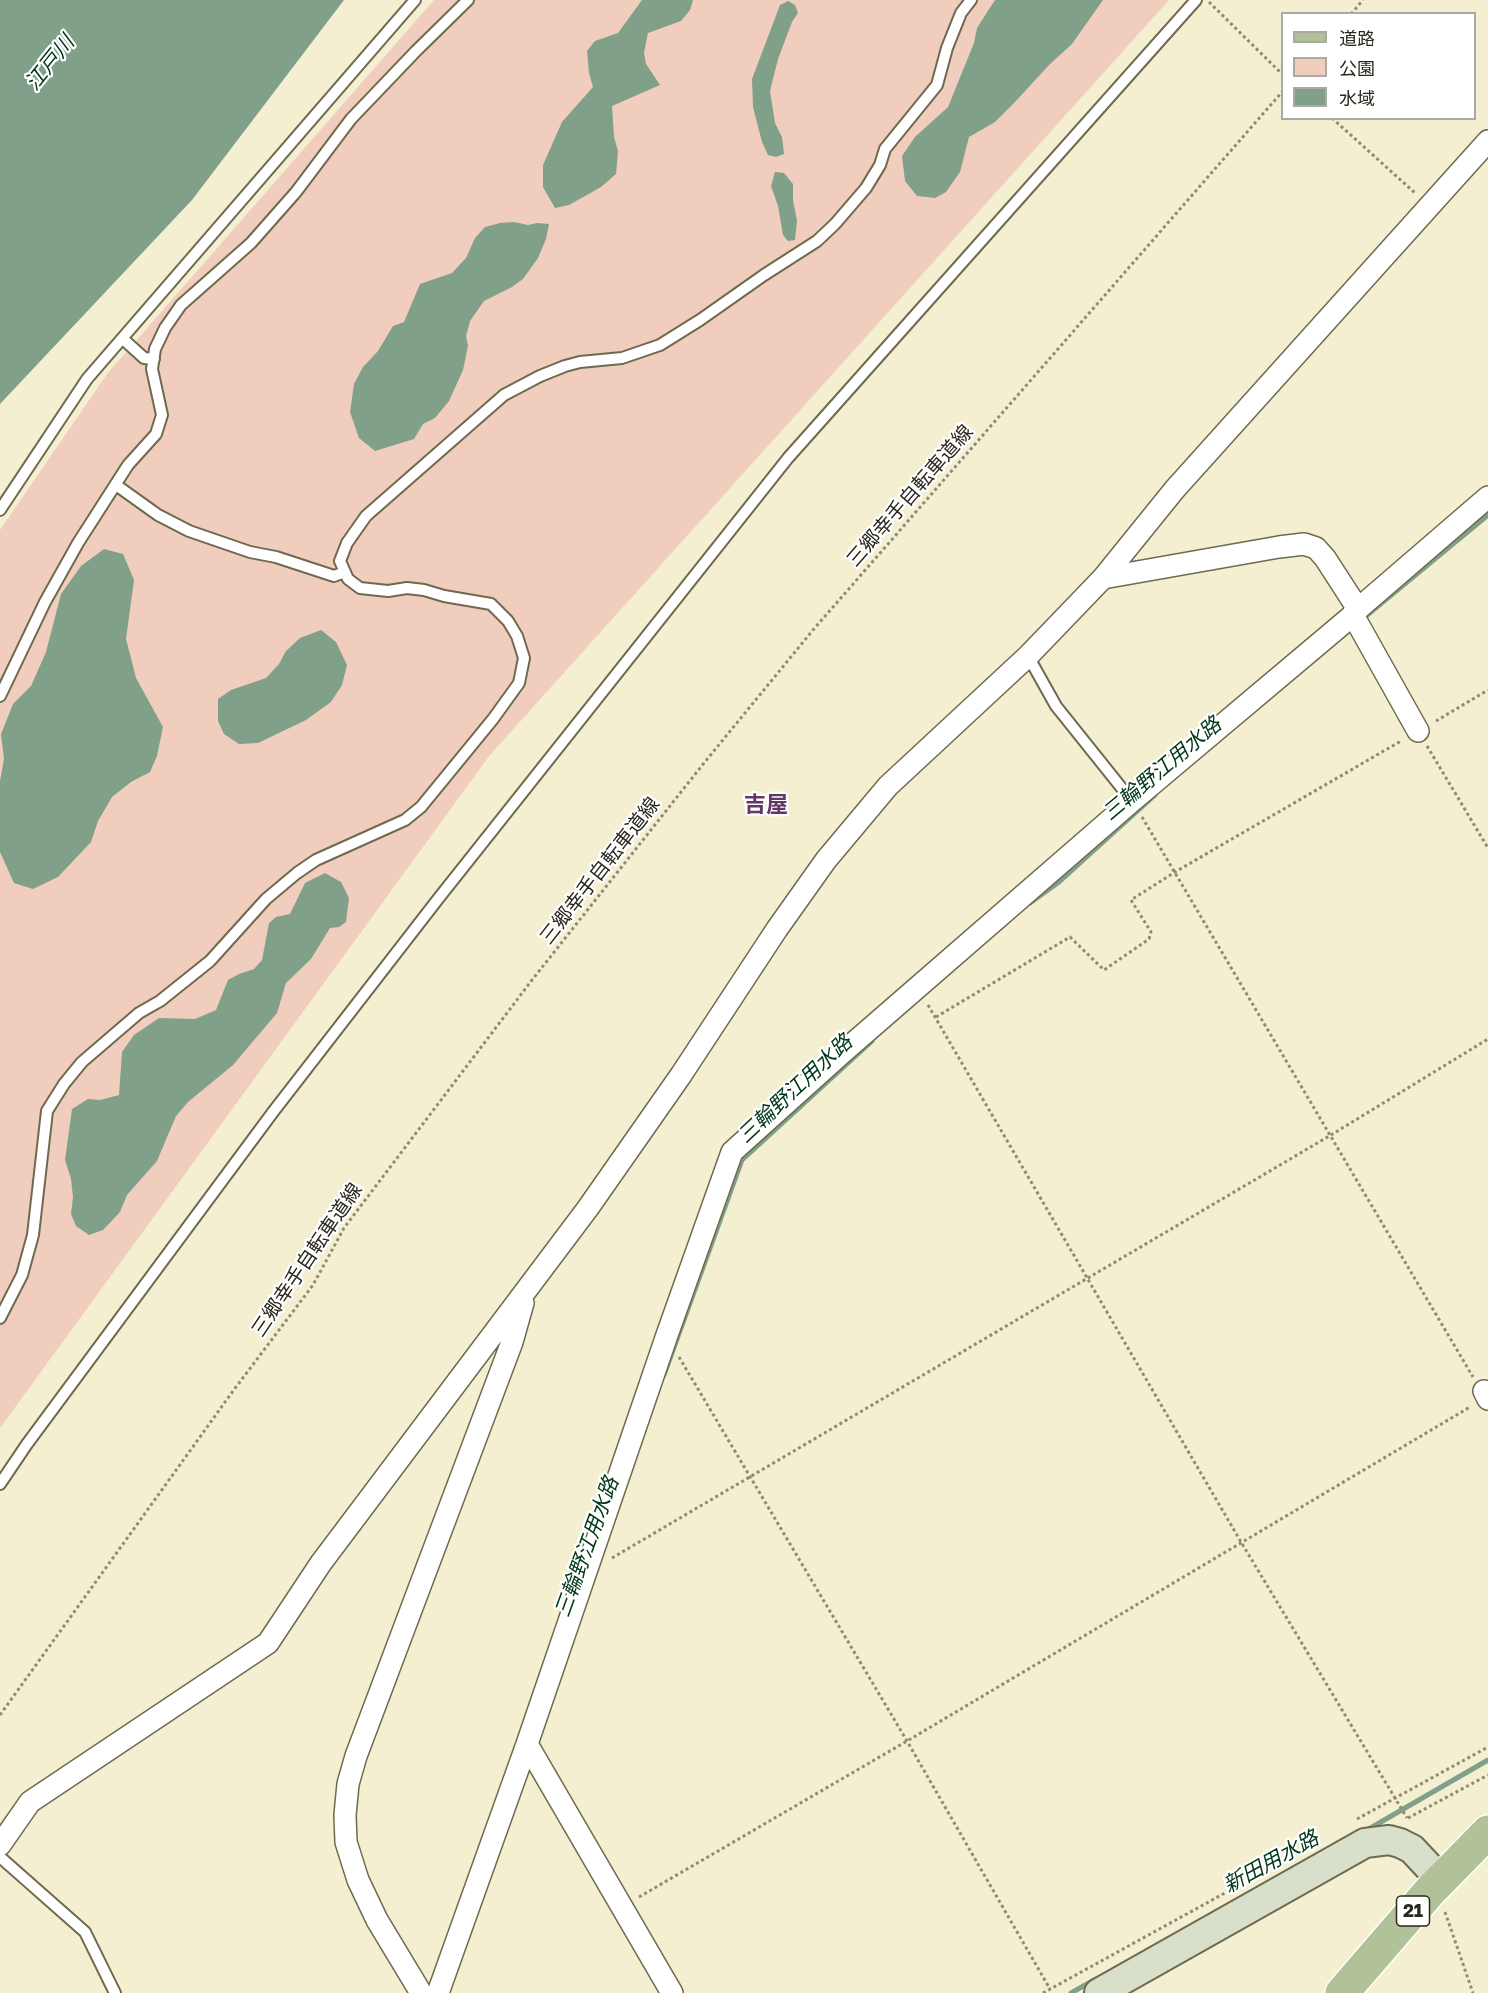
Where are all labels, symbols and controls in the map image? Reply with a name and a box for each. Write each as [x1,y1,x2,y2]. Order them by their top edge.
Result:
legend [1281,12,1476,120]
text: 道路 [1339,27,1375,49]
water label: 江戸川 [20,31,80,95]
text: 公園 [1339,57,1375,79]
text: 水域 [1339,87,1375,109]
street label: 三郷幸手自転車道線 [842,420,978,572]
water label: 三輪野江用水路 [1098,712,1226,826]
district label: 吉屋 [744,792,788,818]
street label: 三郷幸手自転車道線 [535,793,665,949]
water label: 三輪野江用水路 [733,1030,857,1148]
street label: 三郷幸手自転車道線 [247,1179,367,1341]
water label: 三輪野江用水路 [550,1474,624,1620]
water label: 新田用水路 [1219,1826,1323,1898]
road number: 21 [1396,1896,1430,1926]

